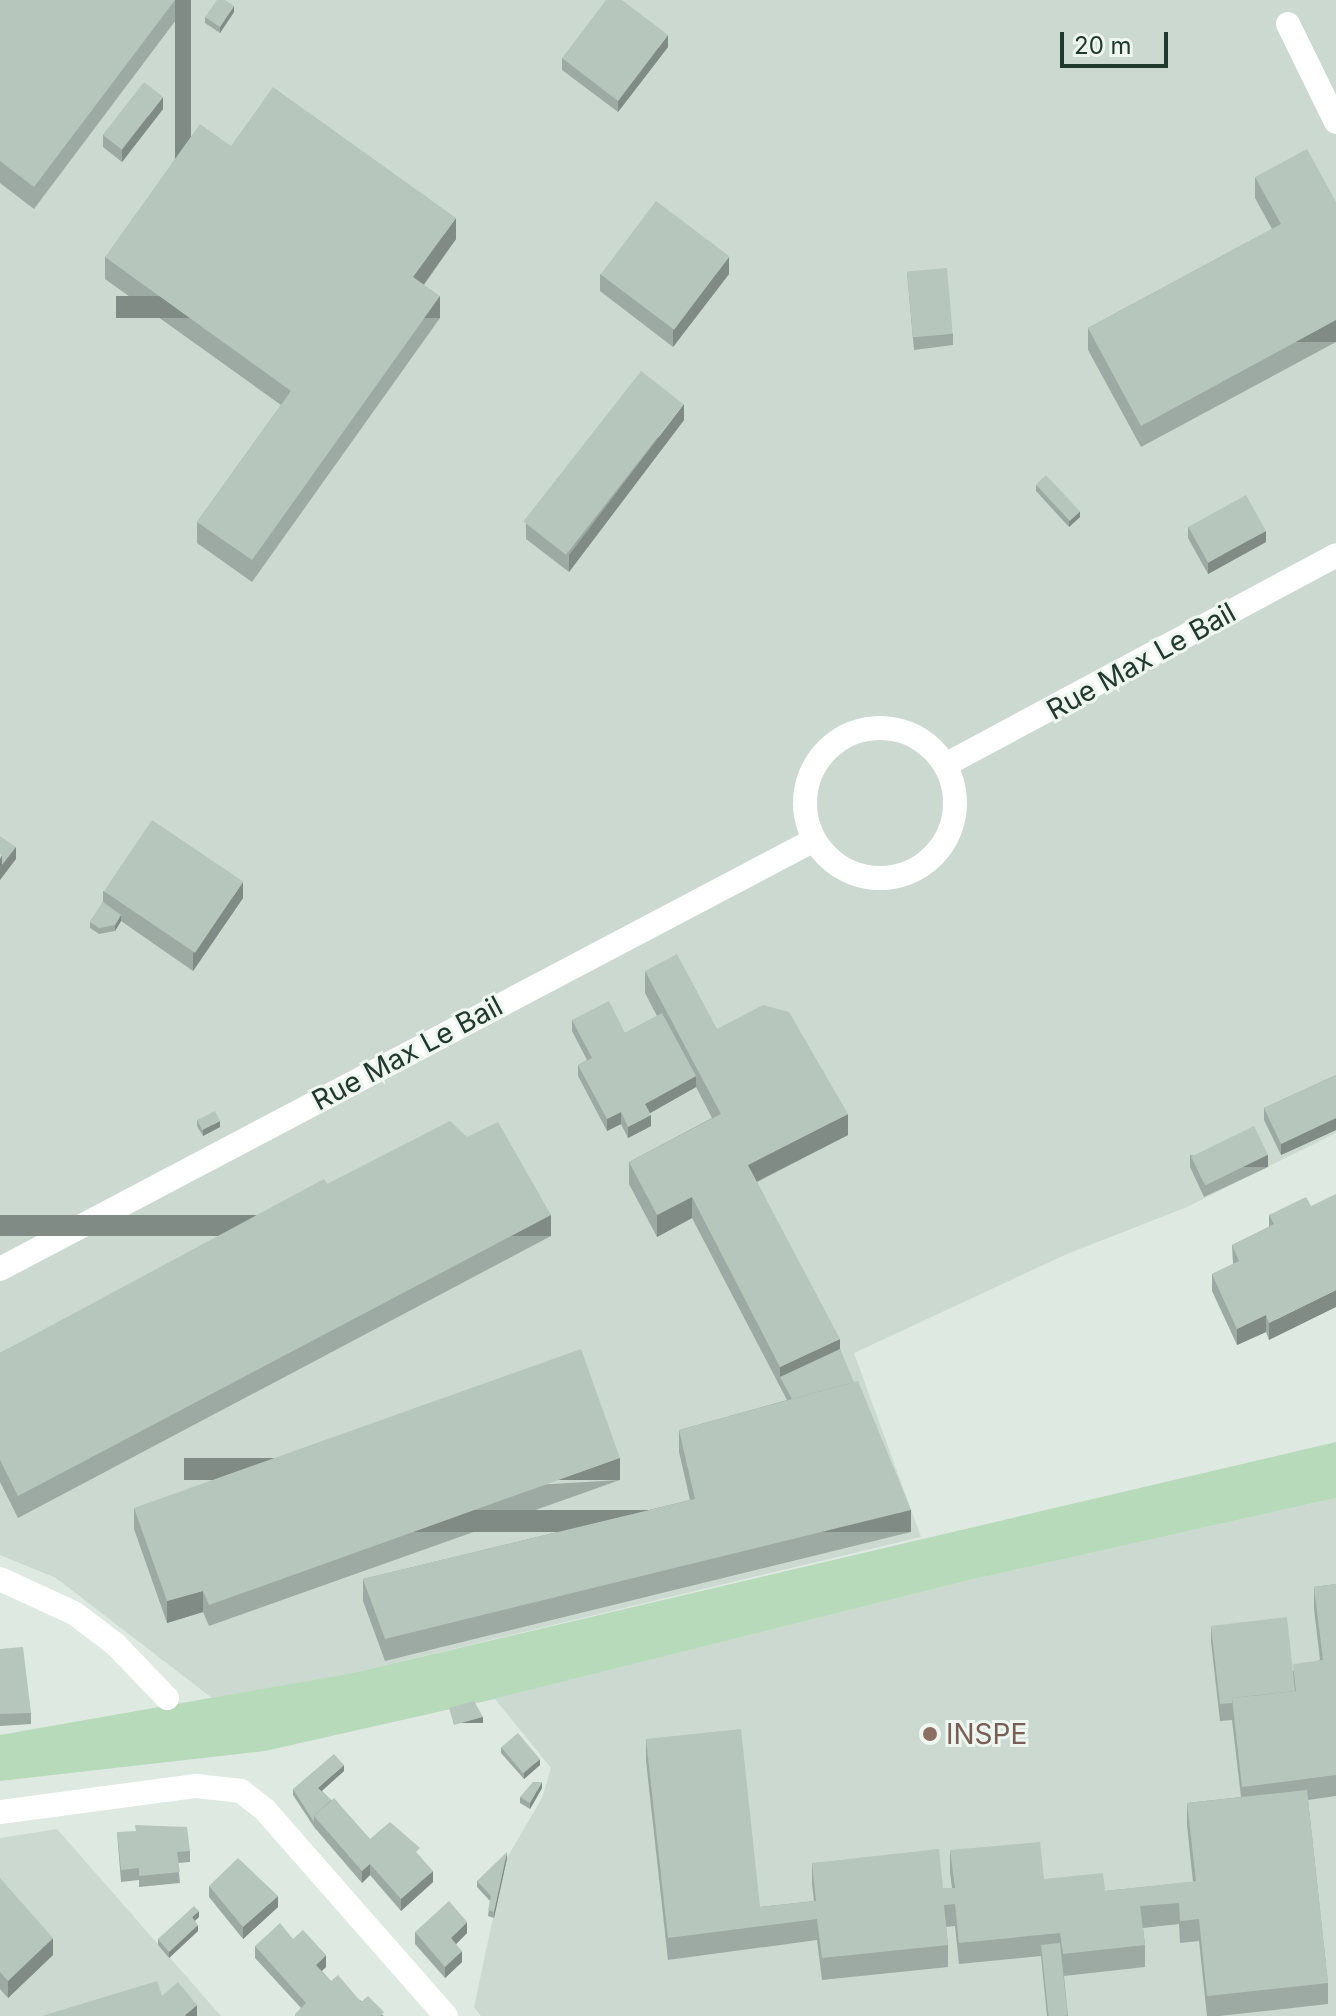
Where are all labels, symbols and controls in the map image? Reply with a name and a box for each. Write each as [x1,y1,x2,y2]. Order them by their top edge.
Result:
scale bar [1064,16,1172,66]
text: 20 m [1074,31,1132,60]
street label: Rue Max Le Bail [1041,595,1241,727]
street label: Rue Max Le Bail [306,989,508,1117]
place label: INSPE [946,1717,1027,1751]
marker: INSPE [921,1725,939,1743]

